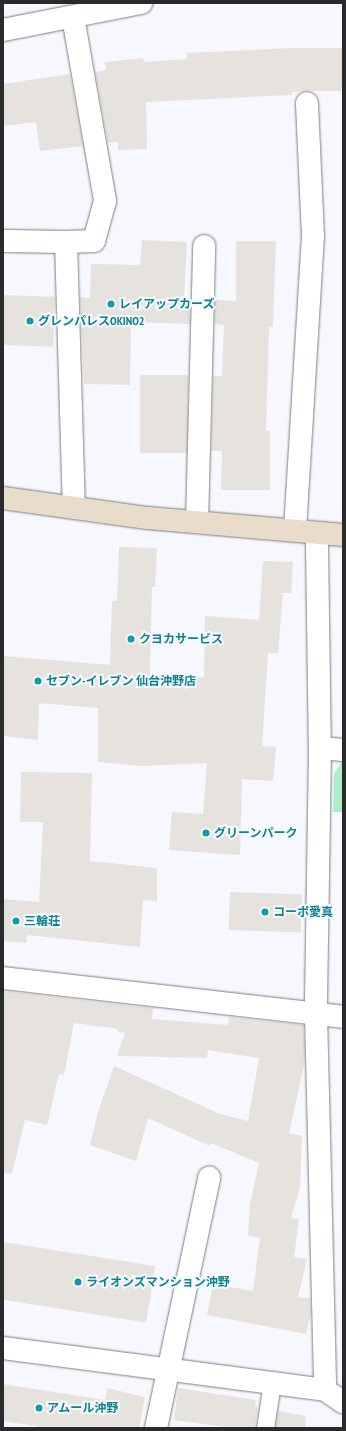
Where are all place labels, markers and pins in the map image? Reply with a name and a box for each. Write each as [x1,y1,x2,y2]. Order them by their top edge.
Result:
place label: レイアップカーズ [119,297,215,311]
marker: レイアップカーズ [106,299,116,309]
place label: グレンパレスOKINO2 [38,314,145,328]
marker: グレンパレスOKINO2 [25,316,35,326]
place label: クヨカサービス [139,632,223,646]
marker: クヨカサービス [126,634,136,644]
place label: セブン-イレブン 仙台沖野店 [46,674,196,688]
marker: セブン-イレブン 仙台沖野店 [33,676,43,686]
place label: グリーンパーク [214,826,298,840]
marker: グリーンパーク [201,828,211,838]
place label: コーポ愛真 [273,905,333,919]
marker: コーポ愛真 [260,907,270,917]
place label: 三輪荘 [24,914,60,928]
marker: 三輪荘 [11,916,21,926]
place label: ライオンズマンション沖野 [86,1275,230,1289]
marker: ライオンズマンション沖野 [73,1277,83,1287]
place label: アムール沖野 [47,1401,119,1415]
marker: アムール沖野 [34,1403,44,1413]

